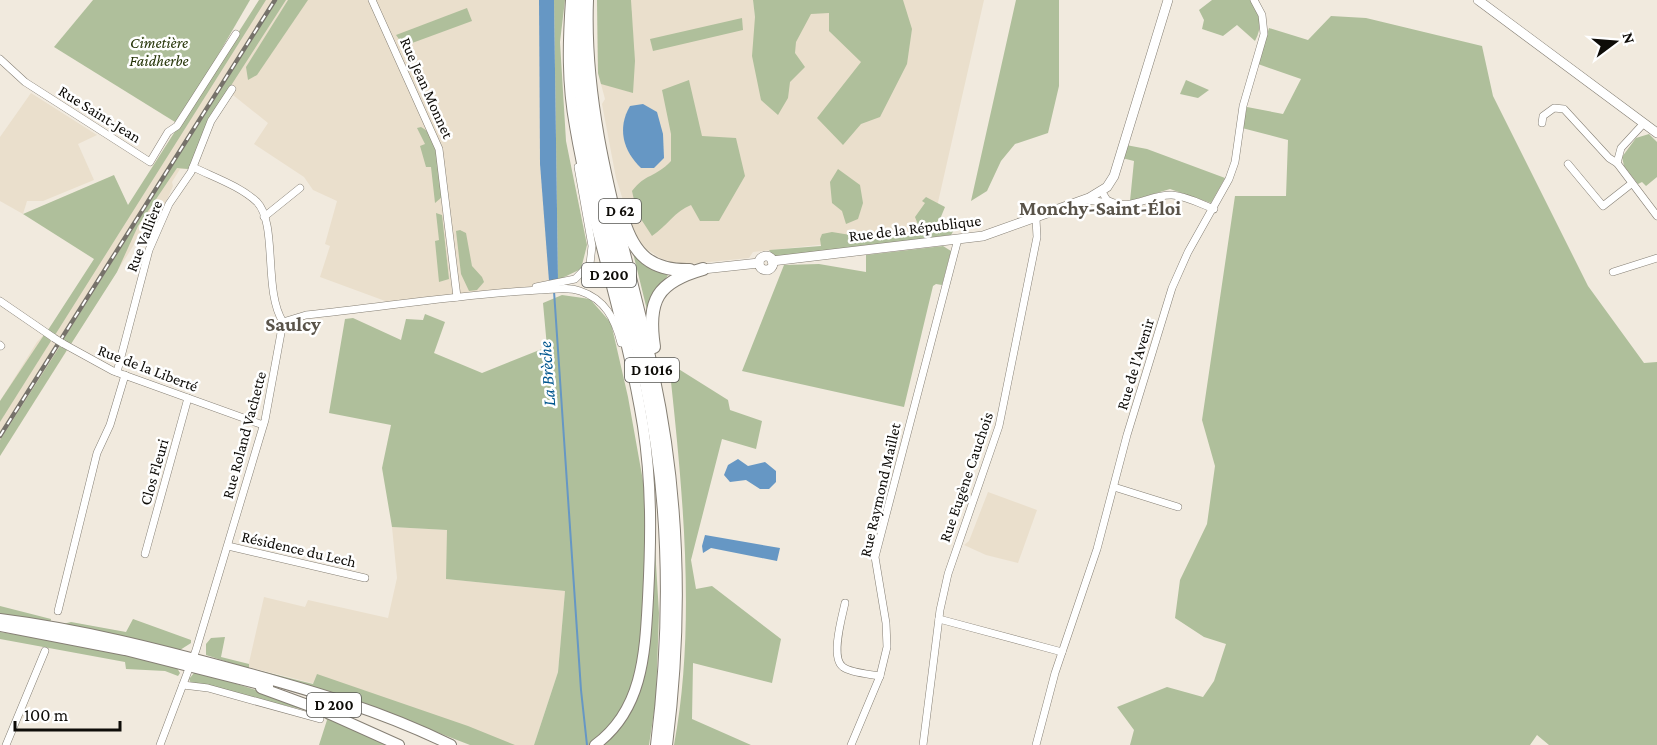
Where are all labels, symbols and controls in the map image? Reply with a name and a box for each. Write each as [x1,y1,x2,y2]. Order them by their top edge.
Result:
north arrow [1585,12,1645,72]
text: N [1619,30,1639,46]
park label: Cimetière Faidherbe [129,34,189,69]
street label: Rue Jean Monnet [396,35,457,142]
street label: Rue Saint-Jean [55,82,145,147]
district label: Monchy-Saint-Éloi [1019,197,1181,219]
street label: Rue Vallière [123,198,165,274]
road number: D 62 [599,199,641,223]
street label: Rue de la République [848,211,982,246]
road number: D 200 [582,263,636,287]
district label: Saulcy [265,313,321,335]
street label: Rue de l'Avenir [1113,316,1157,412]
street label: Rue de la Liberté [96,341,200,395]
water label: La Brèche [535,341,559,407]
road number: D 1016 [625,358,679,382]
street label: Rue Roland Vachette [219,370,269,500]
street label: Rue Eugène Cauchois [936,410,997,545]
street label: Rue Raymond Maillet [856,421,905,559]
street label: Clos Fleuri [136,437,172,507]
street label: Résidence du Lech [240,528,358,571]
road number: D 200 [307,693,361,717]
scale bar [15,694,120,732]
text: 100 m [24,705,69,725]

